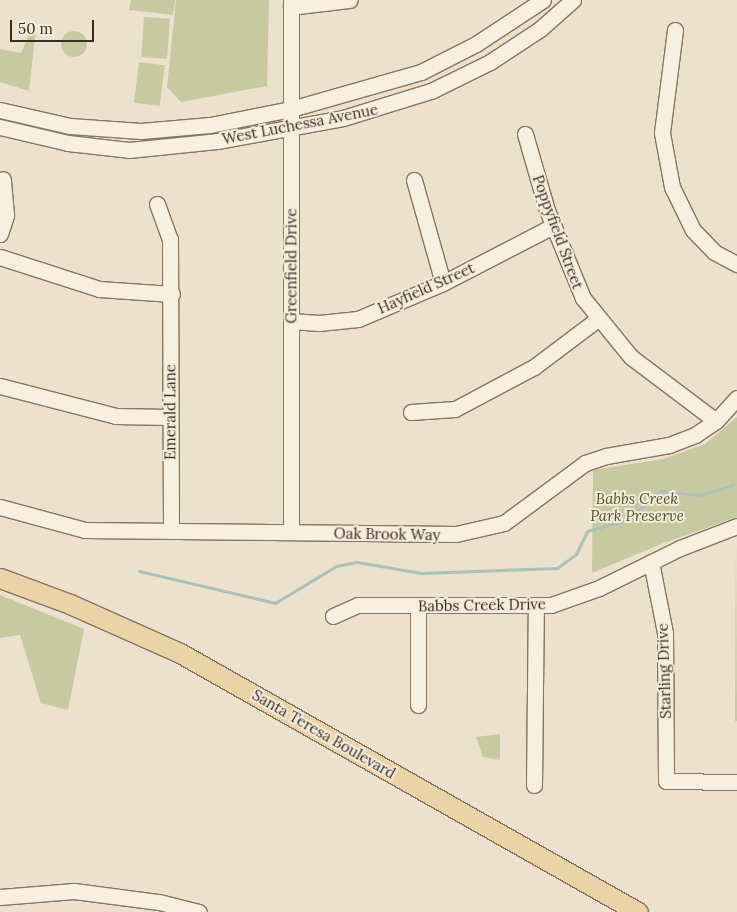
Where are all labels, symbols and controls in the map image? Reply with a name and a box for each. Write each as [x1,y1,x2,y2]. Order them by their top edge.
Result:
scale bar [12,10,96,42]
text: 50 m [18,19,53,38]
street label: West Luchessa Avenue [221,100,379,148]
street label: Poppyfield Street [529,172,587,292]
street label: Greenfield Drive [282,208,300,324]
street label: Hayfield Street [375,259,477,317]
street label: Emerald Lane [161,364,179,460]
park label: Babbs Creek Park Preserve [590,489,684,524]
street label: Oak Brook Way [334,524,440,544]
street label: Babbs Creek Drive [418,595,546,615]
street label: Starling Drive [653,623,675,719]
street label: Santa Teresa Boulevard [249,686,399,782]

